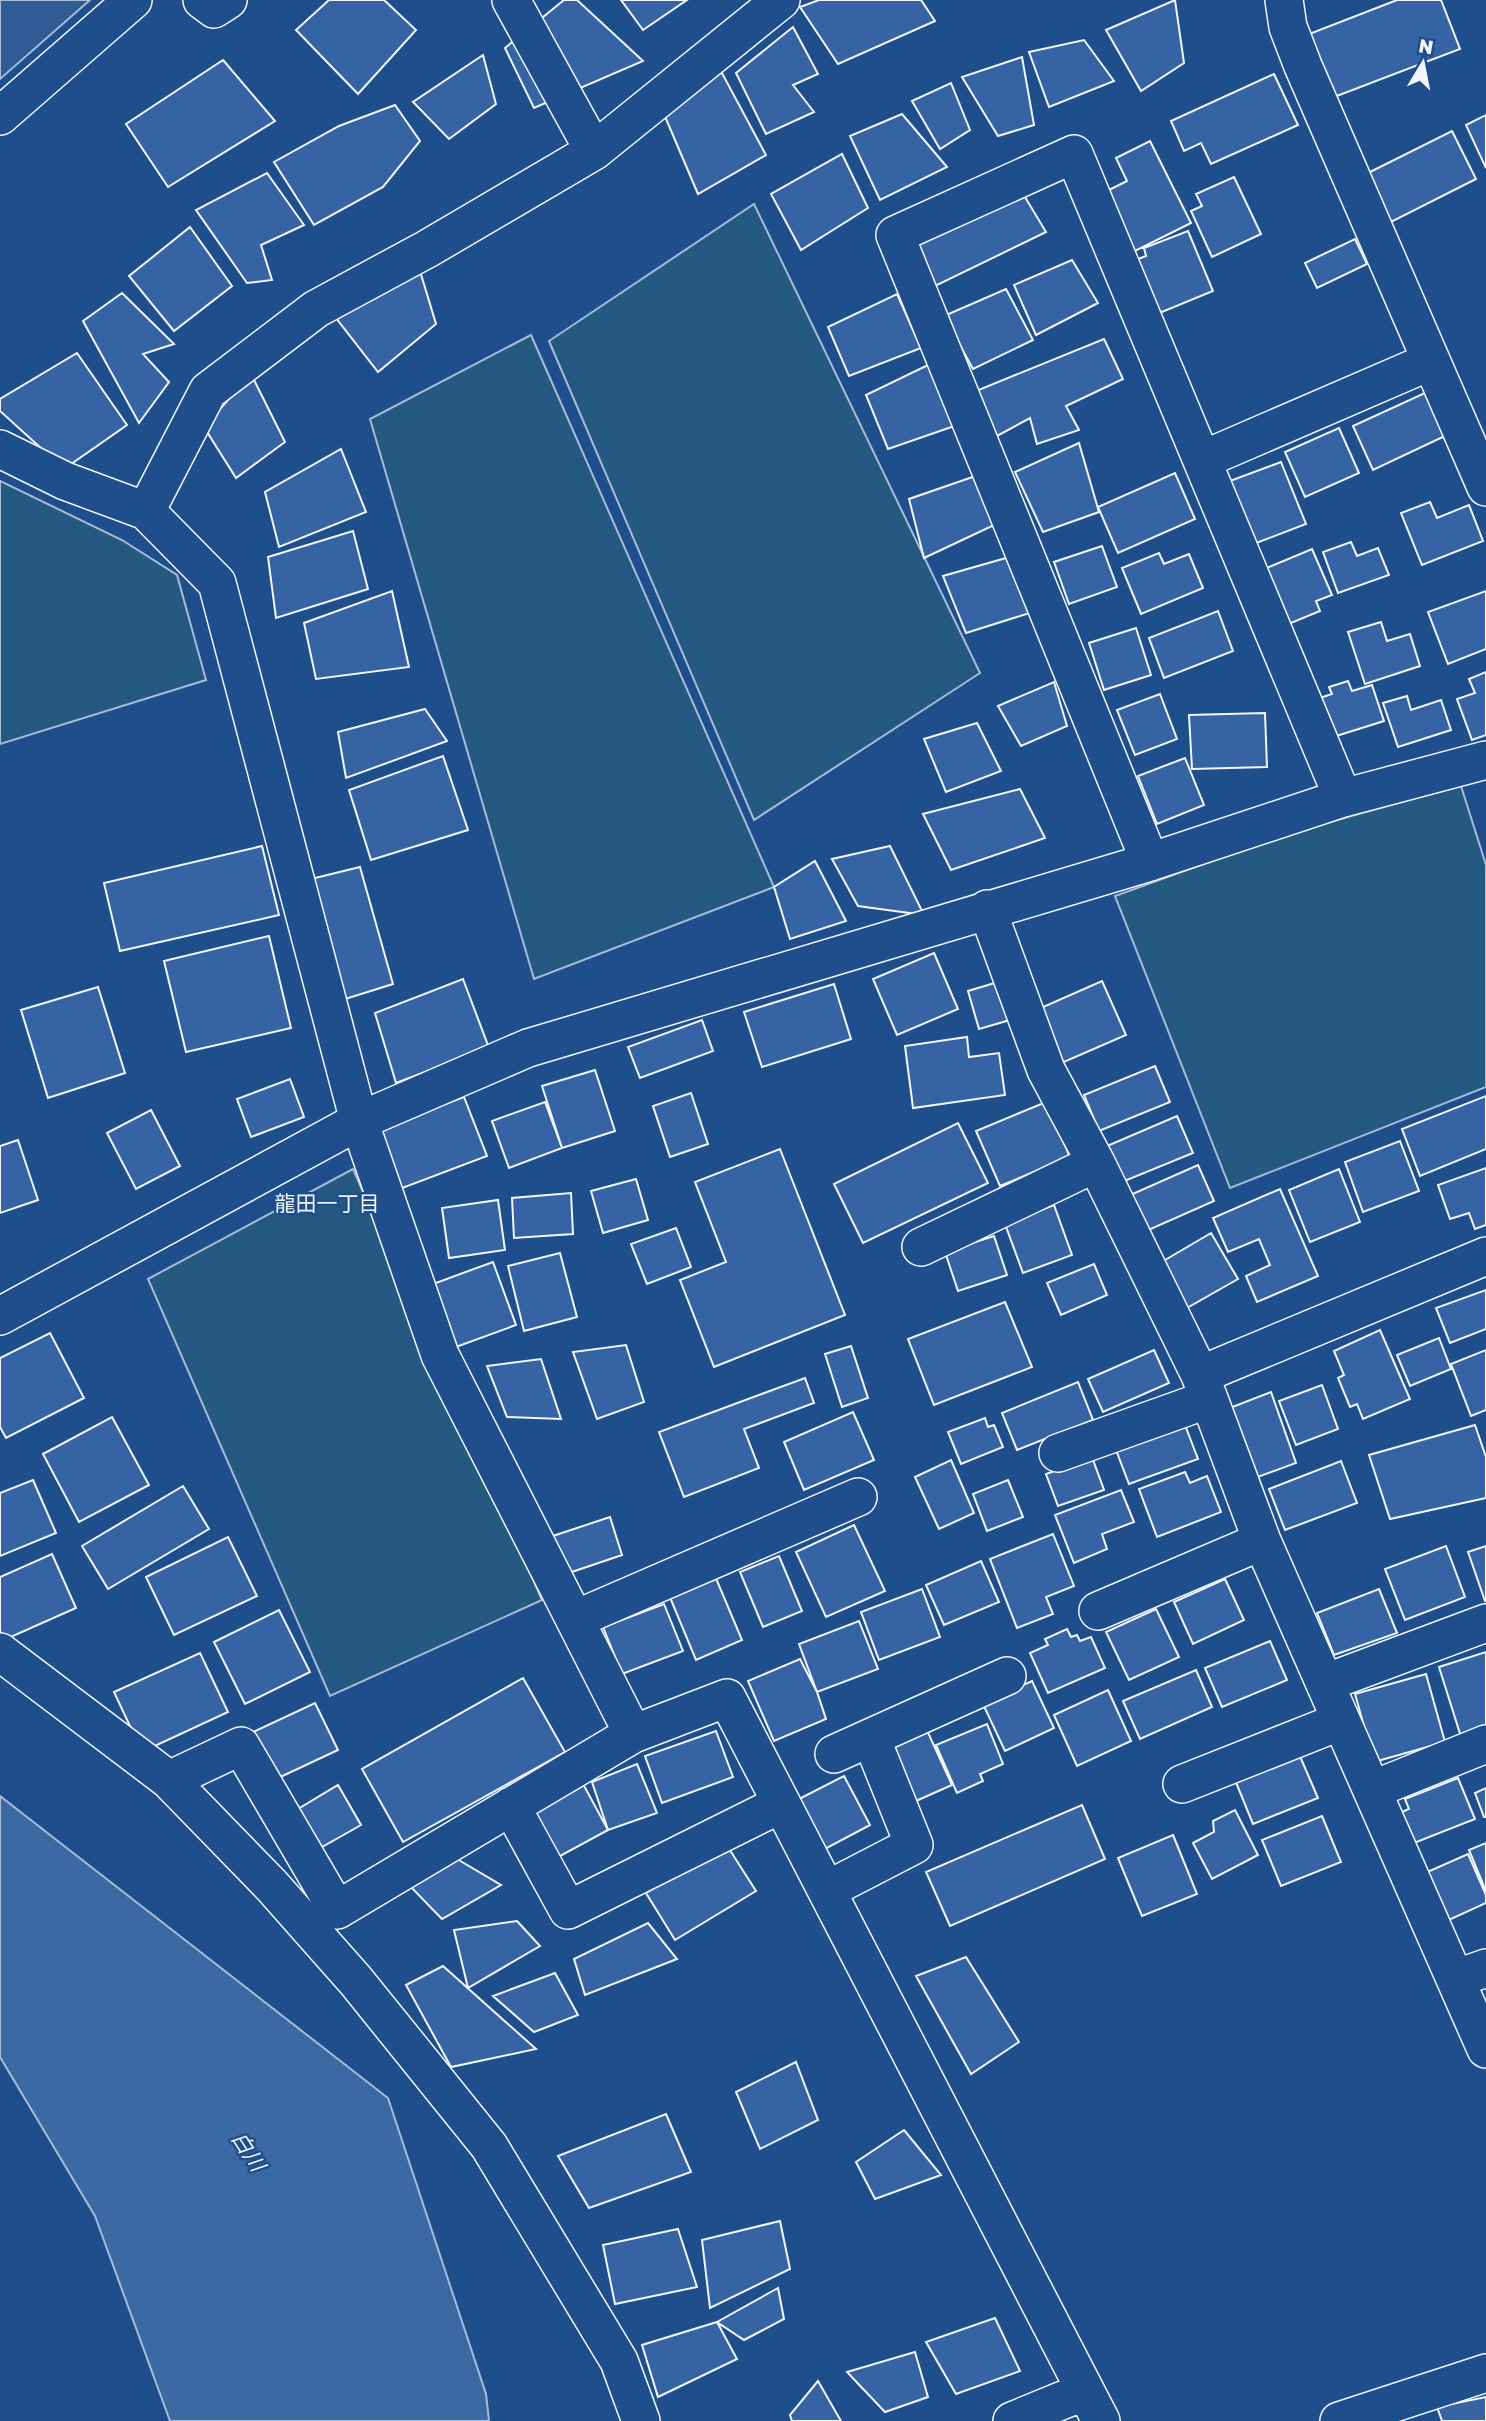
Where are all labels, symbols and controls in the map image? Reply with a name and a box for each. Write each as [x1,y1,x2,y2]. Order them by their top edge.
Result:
north arrow [1388,28,1458,98]
text: N [1417,33,1435,58]
district label: 龍田一丁目 [275,1190,380,1216]
water label: 白川 [227,2126,272,2177]

